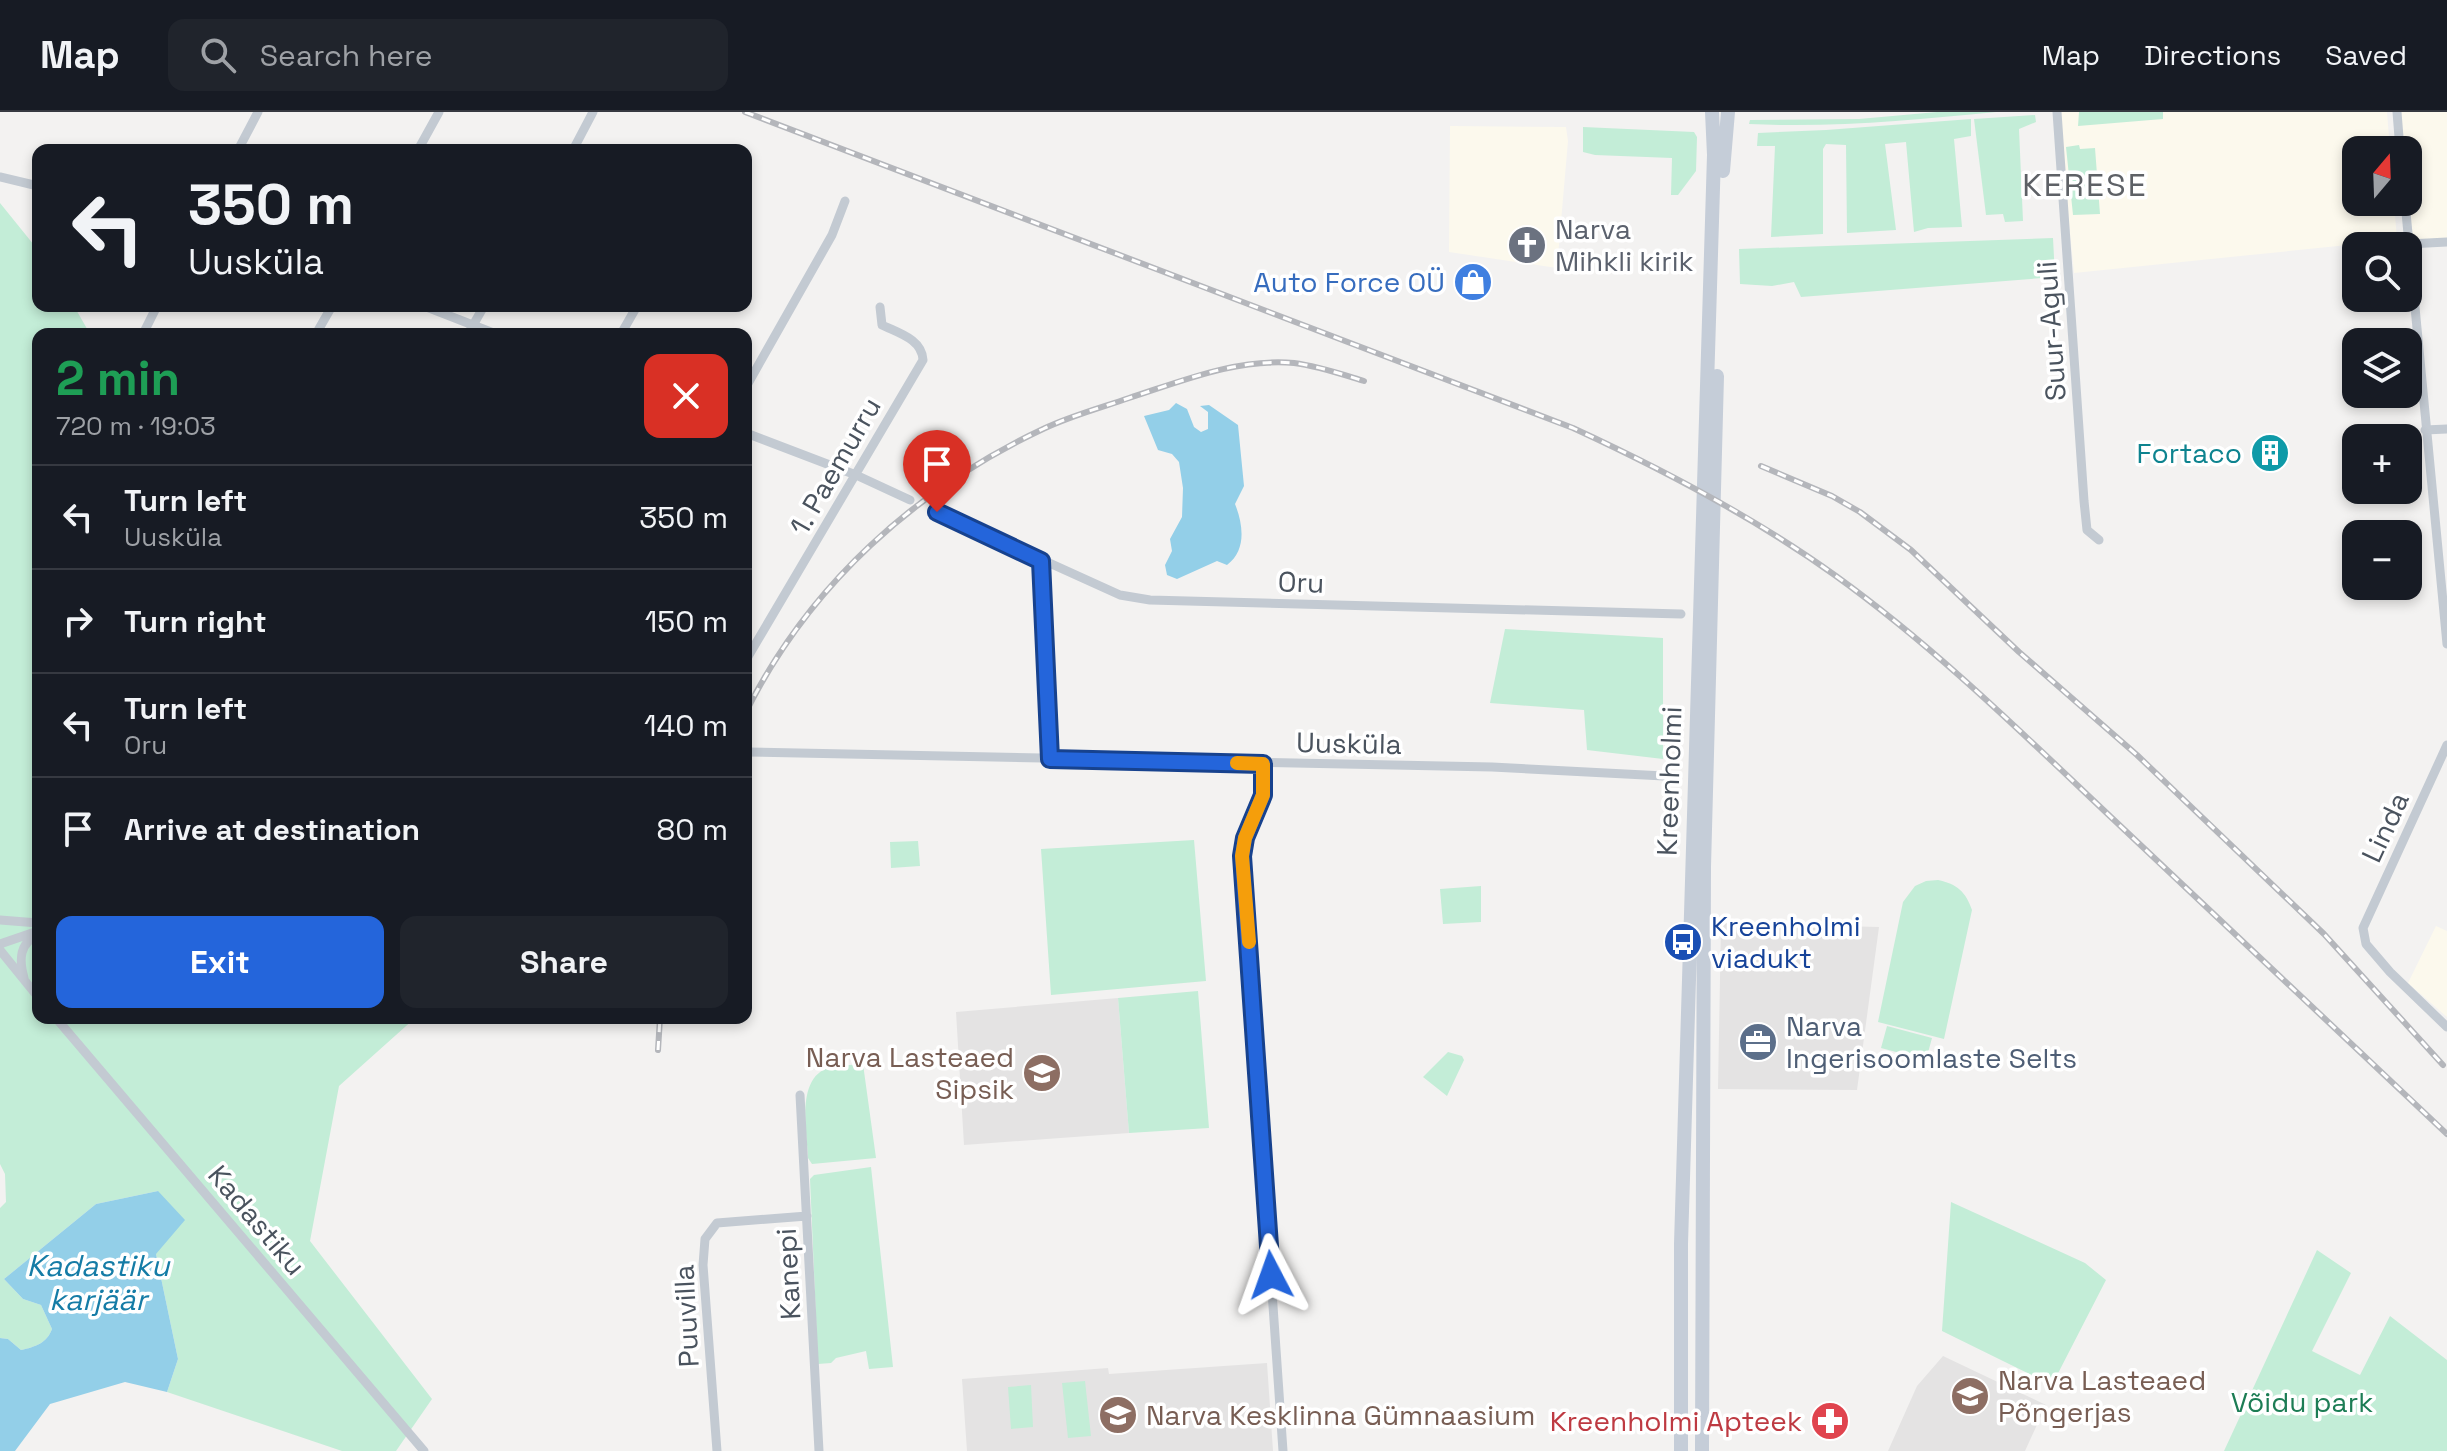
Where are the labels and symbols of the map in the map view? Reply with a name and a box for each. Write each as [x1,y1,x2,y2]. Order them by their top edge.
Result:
north arrow [2342,136,2422,216]
district label: KERESE [2022,165,2148,205]
place label: Narva Mihkli kirik [1555,211,1694,279]
church icon: Narva Mihkli kirik [1506,224,1548,266]
street label: Suur-Aguli [2028,260,2074,402]
shop icon: Auto Force OÜ [1452,261,1494,303]
place label: Auto Force OÜ [1253,264,1445,300]
street label: 1. Paemurru [781,391,889,541]
pin [903,430,971,512]
building icon: Fortaco [2249,432,2291,474]
place label: Fortaco [2137,435,2242,471]
street label: Oru [1277,563,1325,601]
street label: Kreenholmi [1648,706,1690,856]
street label: Uusküla [1296,724,1402,762]
street label: Linda [2353,786,2417,868]
place label: Kreenholmi viadukt [1711,908,1861,976]
bus stop icon: Kreenholmi viadukt [1662,921,1704,963]
place label: Narva Ingerisoomlaste Selts [1786,1008,2077,1076]
office icon: Narva Ingerisoomlaste Selts [1737,1021,1779,1063]
place label: Narva Lasteaed Sipsik [806,1039,1014,1107]
school or university icon: Narva Lasteaed Sipsik [1021,1052,1063,1094]
street label: Kadastiku [200,1157,314,1283]
street label: Kanepi [768,1227,808,1321]
position arrow [1229,1233,1313,1317]
water label: Kadastiku karjäär [27,1246,171,1319]
street label: Puuvilla [665,1264,707,1368]
place label: Narva Lasteaed Põngerjas [1998,1362,2206,1430]
school or university icon: Narva Lasteaed Põngerjas [1949,1375,1991,1417]
park label: Võidu park [2231,1384,2373,1420]
school or university icon: Narva Kesklinna Gümnaasium [1097,1394,1139,1436]
place label: Narva Kesklinna Gümnaasium [1146,1397,1535,1433]
pharmacy icon: Kreenholmi Apteek [1809,1400,1851,1442]
place label: Kreenholmi Apteek [1550,1403,1802,1439]

